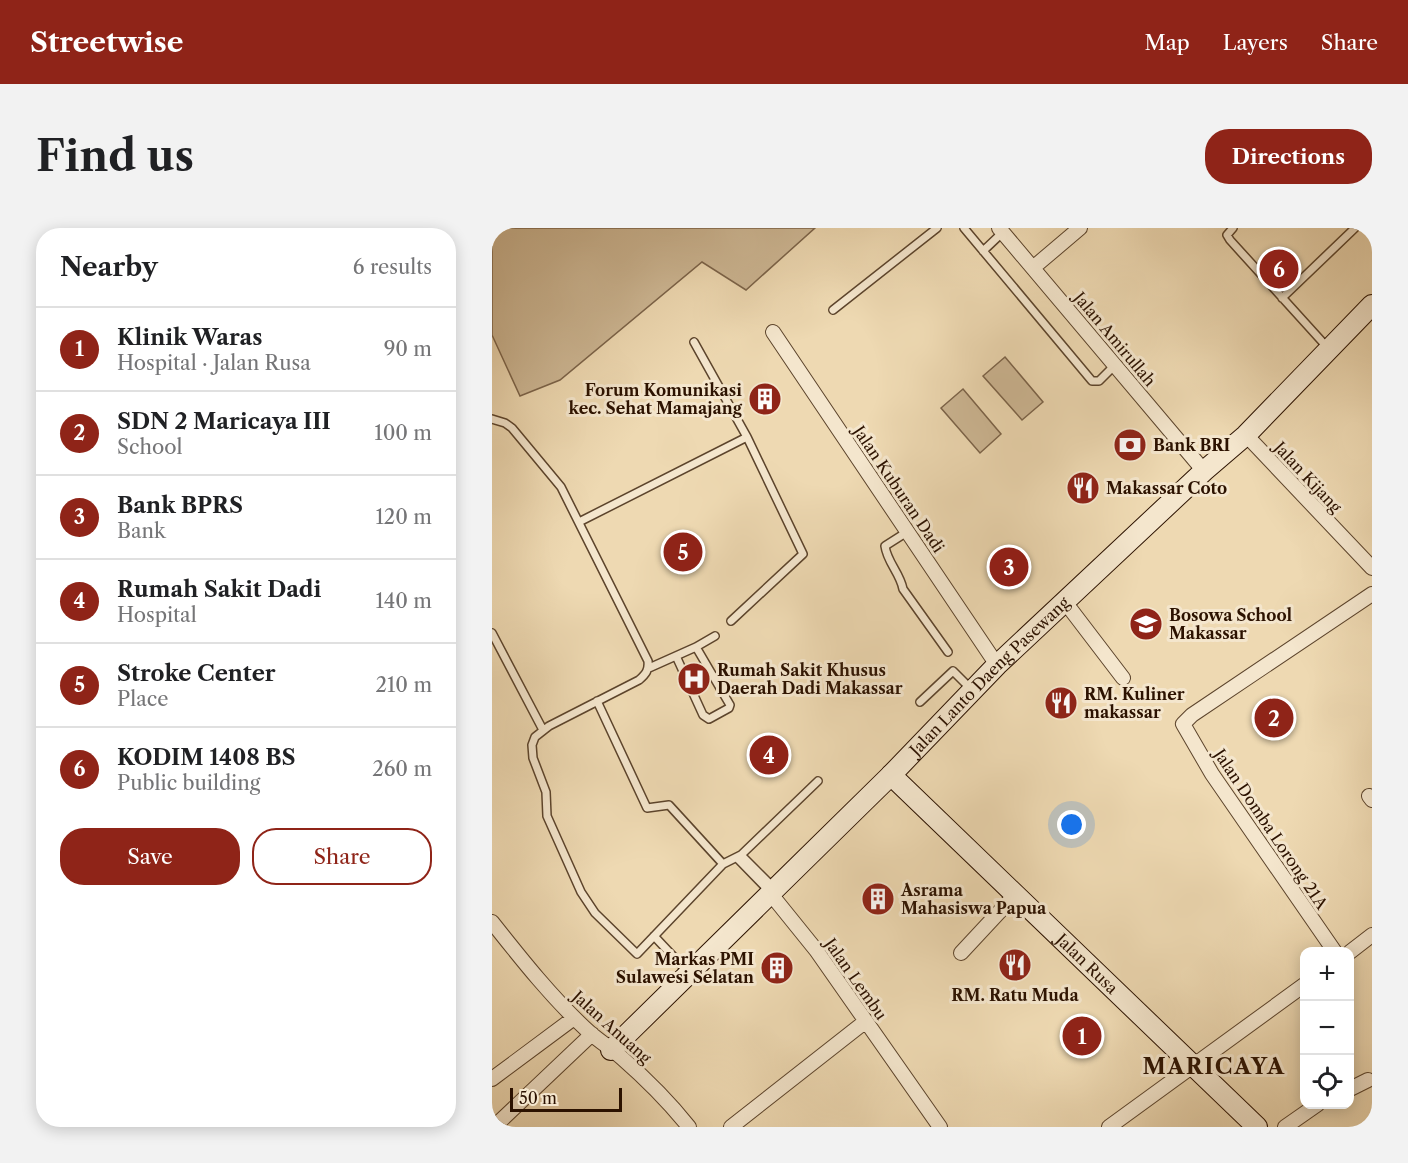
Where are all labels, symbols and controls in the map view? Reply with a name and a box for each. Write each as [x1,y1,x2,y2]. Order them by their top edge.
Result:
text: Streetwise [30,25,184,59]
text: Map [1145,30,1190,55]
text: Layers [1223,30,1288,55]
text: Share [1321,30,1378,55]
button: Directions [1205,129,1372,184]
text: Find us [36,130,194,182]
pin: 6 [1260,246,1298,291]
text: Nearby [60,251,158,283]
text: 6 results [353,255,432,279]
street label: Jalan Amirullah [1068,286,1160,390]
text: Klinik Waras [117,324,263,351]
text: 1 [75,337,84,361]
text: 90 m [384,337,432,361]
text: Hospital · Jalan Rusa [117,351,311,375]
place label: Forum Komunikasi kec. Sehat Mamajang [569,380,743,418]
building icon: Forum Komunikasi kec. Sehat Mamajang [747,381,783,417]
text: SDN 2 Maricaya III [117,408,331,435]
street label: Jalan Kuburan Dadi [847,419,949,556]
text: 2 [74,421,85,445]
text: 100 m [374,421,432,445]
bank icon: Bank BRI [1112,427,1148,463]
text: School [117,435,182,459]
place label: Bank BRI [1153,435,1231,455]
street label: Jalan Kijang [1268,435,1346,517]
restaurant icon: Makassar Coto [1065,470,1101,506]
place label: Makassar Coto [1106,478,1227,498]
text: Bank BPRS [117,492,243,519]
text: 3 [74,505,85,529]
text: 120 m [375,505,432,529]
text: Bank [117,519,166,543]
pin: 5 [664,530,702,574]
pin: 3 [990,544,1028,590]
text: Rumah Sakit Dadi [117,576,321,603]
text: 4 [74,589,85,613]
text: 140 m [375,589,432,613]
street label: Jalan Lanto Daeng Pasewang [903,592,1074,762]
text: Hospital [117,603,197,627]
place label: Bosowa School Makassar [1169,605,1293,643]
school or university icon: Bosowa School Makassar [1128,606,1164,642]
text: Stroke Center [117,660,276,687]
place label: Rumah Sakit Khusus Daerah Dadi Makassar [717,660,903,698]
hospital icon: Rumah Sakit Khusus Daerah Dadi Makassar [676,661,712,697]
text: 5 [74,673,85,697]
text: 210 m [375,673,432,697]
place label: RM. Kuliner makassar [1084,684,1185,722]
restaurant icon: RM. Kuliner makassar [1043,685,1079,721]
text: Place [117,687,168,711]
pin: 2 [1254,696,1294,740]
pin: 4 [750,732,788,778]
street label: Jalan Domba Lorong 21A [1208,743,1333,914]
text: KODIM 1408 BS [117,744,296,771]
text: 6 [74,757,85,781]
text: 260 m [372,757,432,781]
text: Public building [117,771,260,795]
your location [1057,810,1086,839]
button: Save [60,828,240,885]
button: Share [252,828,432,885]
place label: Asrama Mahasiswa Papua [900,880,1047,918]
building icon: Asrama Mahasiswa Papua [860,881,896,917]
street label: Jalan Rusa [1050,927,1123,998]
street label: Jalan Lembu [819,932,892,1024]
restaurant icon: RM. Ratu Muda [997,947,1033,983]
map controls [1300,947,1354,1109]
button: + [1300,947,1354,1001]
place label: Markas PMI Sulawesi Selatan [616,949,754,987]
building icon: Markas PMI Sulawesi Selatan [759,950,795,986]
street label: Jalan Anuang [566,984,656,1068]
place label: RM. Ratu Muda [951,985,1080,1005]
button: − [1300,1001,1354,1055]
pin: 1 [1062,1014,1102,1058]
district label: MARICAYA [1143,1053,1285,1080]
button: locate [1300,1055,1354,1109]
scale bar [510,1085,622,1112]
text: 50 m [519,1088,557,1108]

